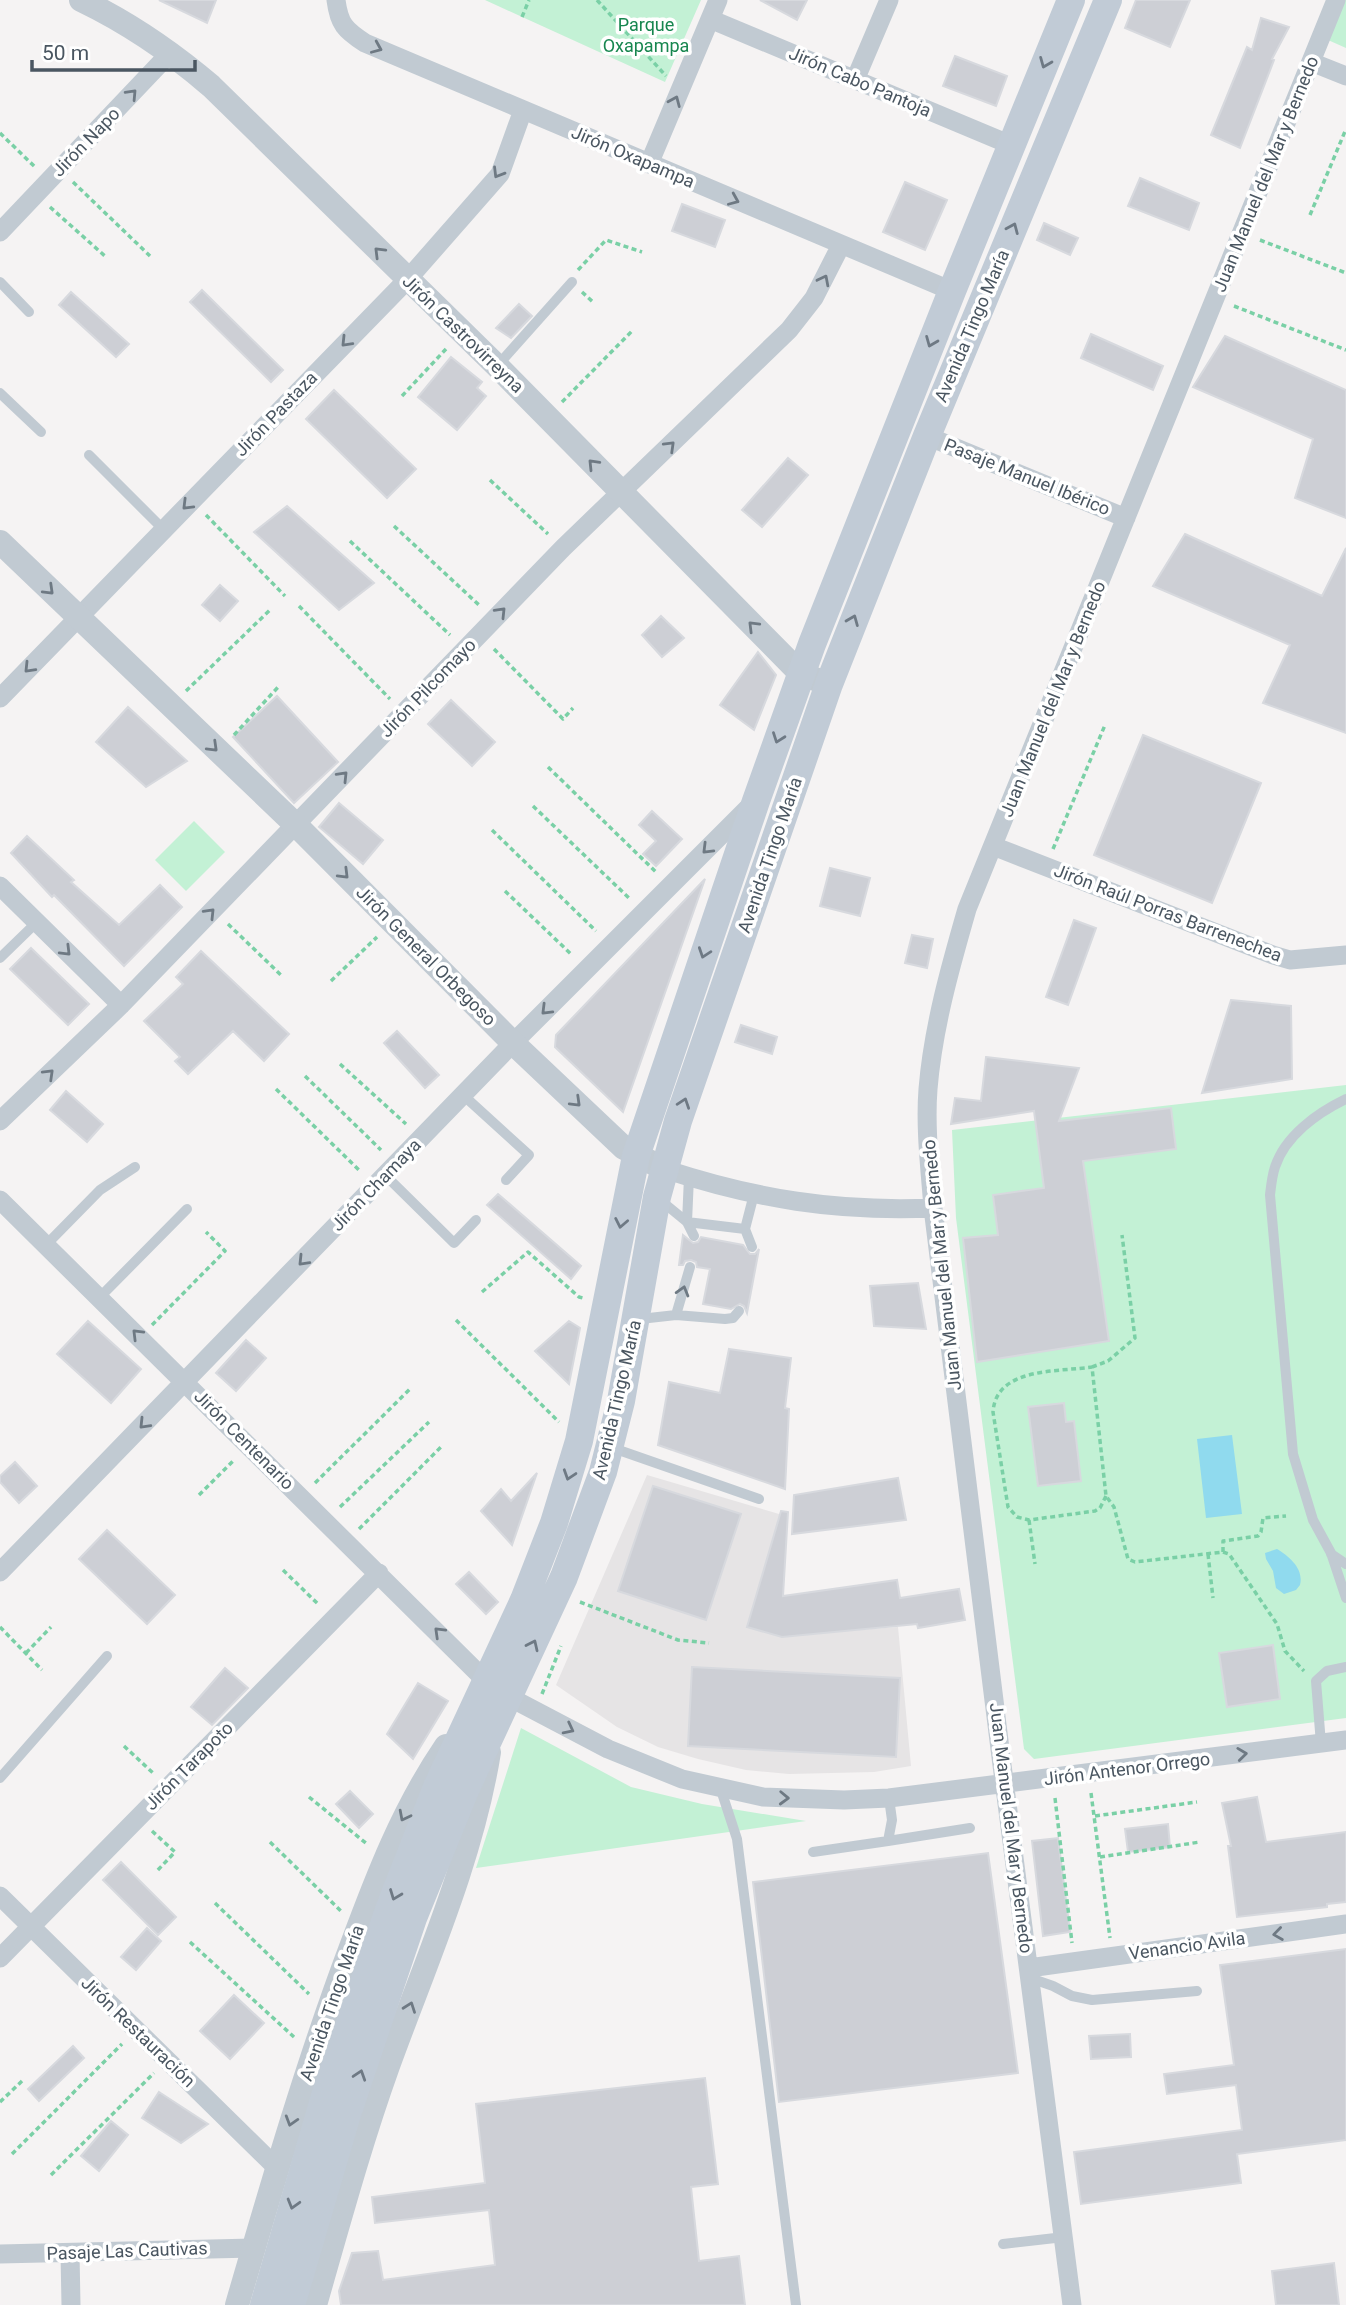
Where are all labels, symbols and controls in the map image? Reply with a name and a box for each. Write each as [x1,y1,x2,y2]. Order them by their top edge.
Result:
park label: Parque Oxapampa [603,14,689,56]
scale bar [32,28,194,72]
one-way arrow [370,40,382,54]
text: 50 m [42,41,89,65]
street label: Jirón Cabo Pantoja [786,42,934,121]
street label: Juan Manuel del Mar y Bernedo [1209,53,1323,295]
one-way arrow [1039,57,1053,69]
one-way arrow [123,89,136,102]
one-way arrow [667,95,681,107]
street label: Jirón Napo [48,103,124,181]
street label: Jirón Oxapampa [569,121,698,192]
one-way arrow [493,166,506,179]
one-way arrow [727,192,740,206]
one-way arrow [1005,223,1019,235]
street label: Avenida Tingo María [930,246,1013,405]
one-way arrow [375,248,387,260]
street label: Jirón Castrovirreyna [398,270,528,397]
one-way arrow [815,275,829,287]
one-way arrow [342,334,355,347]
one-way arrow [926,335,940,347]
street label: Jirón Pastaza [230,367,321,460]
street label: Pasaje Manuel Ibérico [941,434,1113,519]
one-way arrow [661,441,674,454]
one-way arrow [588,459,601,472]
one-way arrow [183,497,196,510]
street label: Juan Manuel del Mar y Bernedo [996,578,1110,820]
one-way arrow [41,581,54,594]
one-way arrow [493,607,506,620]
one-way arrow [845,615,859,627]
one-way arrow [748,621,761,634]
street label: Jirón Pilcomayo [375,634,480,741]
one-way arrow [24,660,37,673]
one-way arrow [772,732,786,744]
one-way arrow [205,738,218,751]
one-way arrow [335,771,348,784]
street label: Avenida Tingo María [733,774,806,936]
one-way arrow [703,841,716,854]
street label: Jirón Raúl Porras Barrenechea [1051,859,1285,966]
one-way arrow [336,865,349,878]
street label: Jirón General Orbegoso [352,882,500,1030]
one-way arrow [202,909,215,922]
one-way arrow [58,943,70,955]
one-way arrow [698,947,712,959]
one-way arrow [542,1001,555,1014]
one-way arrow [41,1070,54,1083]
one-way arrow [568,1094,581,1107]
one-way arrow [676,1098,690,1110]
street label: Jirón Chamaya [326,1134,425,1235]
street label: Juan Manuel del Mar y Bernedo [918,1139,965,1392]
one-way arrow [615,1217,630,1229]
one-way arrow [298,1253,311,1266]
one-way arrow [675,1285,690,1297]
street label: Avenida Tingo María [588,1318,645,1482]
one-way arrow [132,1330,145,1343]
street label: Jirón Centenario [190,1386,298,1494]
one-way arrow [140,1416,153,1429]
one-way arrow [563,1468,577,1481]
one-way arrow [434,1628,447,1641]
one-way arrow [525,1640,539,1652]
street label: Juan Manuel del Mar y Bernedo [986,1702,1037,1954]
street label: Jirón Tarapoto [140,1717,237,1814]
one-way arrow [561,1721,574,1735]
one-way arrow [1236,1746,1248,1761]
street label: Jirón Antenor Orrego [1043,1748,1211,1789]
one-way arrow [778,1790,789,1805]
one-way arrow [398,1809,412,1821]
one-way arrow [389,1889,403,1901]
street label: Avenida Tingo María [295,1922,368,2084]
one-way arrow [1273,1926,1284,1941]
street label: Venancio Avila [1127,1927,1247,1964]
street label: Jirón Restauración [77,1972,200,2091]
one-way arrow [402,2001,416,2013]
one-way arrow [351,2070,366,2082]
one-way arrow [285,2115,300,2127]
one-way arrow [287,2198,302,2210]
street label: Pasaje Las Cautivas [46,2237,208,2264]

